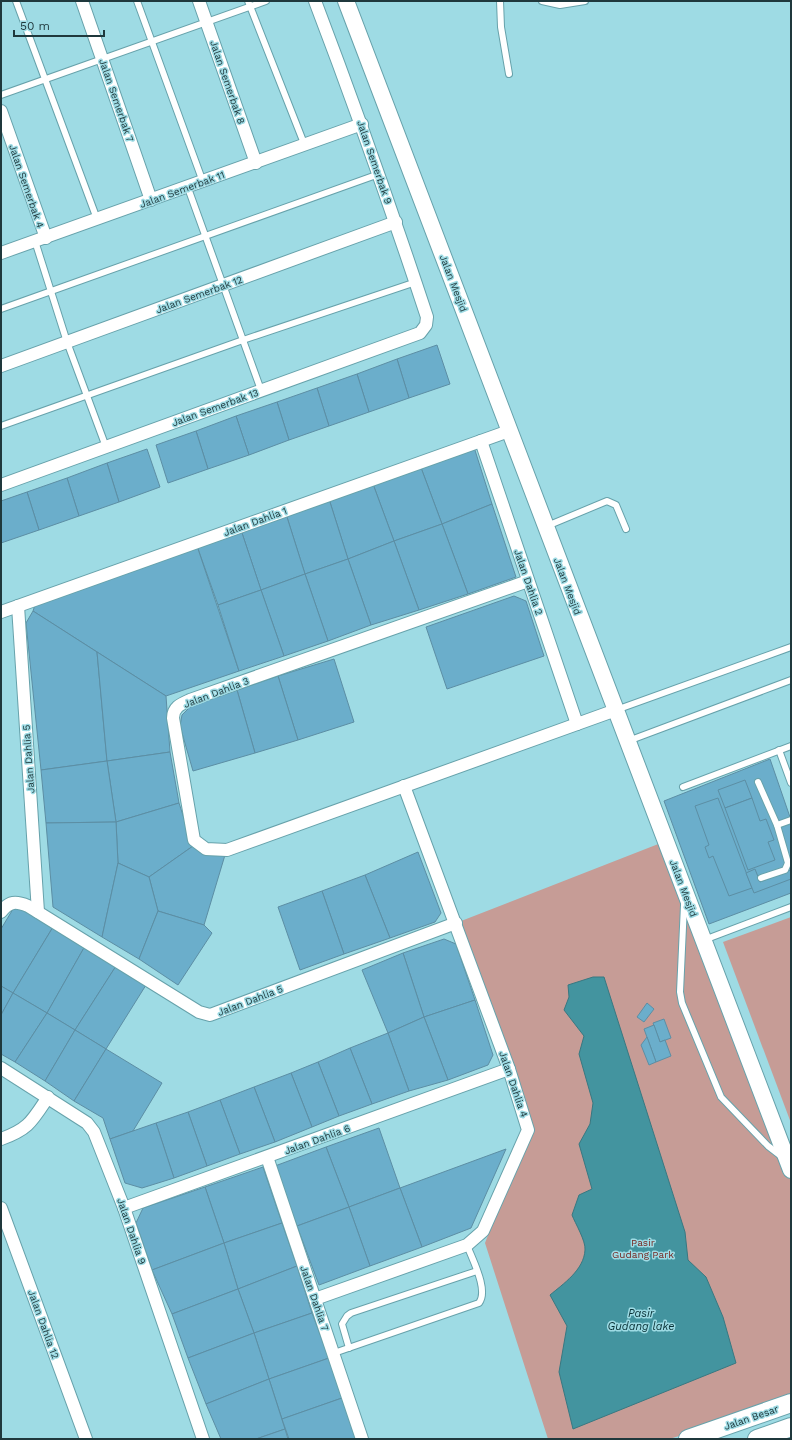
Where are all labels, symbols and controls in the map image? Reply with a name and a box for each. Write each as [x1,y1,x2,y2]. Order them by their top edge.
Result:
scale bar [14,12,104,38]
text: 50 m [20,19,50,33]
street label: Jalan Semerbak 8 [208,39,247,126]
street label: Jalan Semerbak 7 [97,57,136,143]
street label: Jalan Semerbak 9 [355,119,394,206]
street label: Jalan Semerbak 4 [7,143,46,230]
street label: Jalan Semerbak 11 [138,169,226,210]
street label: Jalan Mesjid [438,253,470,313]
street label: Jalan Semerbak 12 [154,274,244,315]
street label: Jalan Semerbak 13 [170,387,260,428]
street label: Jalan Dahlia 1 [222,505,288,538]
street label: Jalan Dahlia 2 [512,548,545,617]
street label: Jalan Mesjid [552,556,584,616]
street label: Jalan Dahlia 3 [182,675,250,710]
street label: Jalan Dahlia 5 [21,724,36,794]
street label: Jalan Mesjid [668,858,700,918]
street label: Jalan Dahlia 5 [216,983,284,1018]
street label: Jalan Dahlia 4 [497,1050,530,1119]
street label: Jalan Dahlia 6 [283,1122,352,1156]
street label: Jalan Dahlia 9 [115,1197,148,1266]
park label: Pasir Gudang Park [612,1237,674,1260]
street label: Jalan Dahlia 7 [298,1264,331,1333]
street label: Jalan Dahlia 12 [26,1288,61,1360]
water label: Pasir Gudang lake [608,1307,674,1333]
street label: Jalan Besar [723,1403,780,1432]

